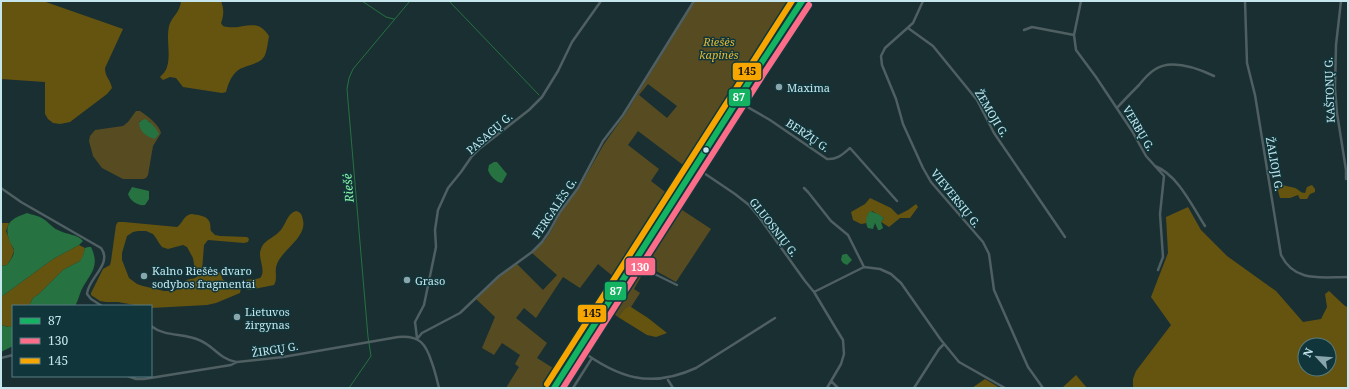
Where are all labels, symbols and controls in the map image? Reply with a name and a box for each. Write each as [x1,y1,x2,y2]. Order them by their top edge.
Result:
park label: Riešės kapinės [699,34,739,62]
street label: KAŠTONŲ G. [1320,57,1338,123]
line badge: 145 [732,62,762,81]
text: 145 [738,63,756,78]
place label: Maxima [787,80,830,95]
marker: Maxima [774,82,784,92]
street label: ŽEMOJI G. [972,86,1012,140]
line badge: 87 [728,88,751,107]
text: 87 [733,89,745,104]
street label: VERBŲ G. [1120,103,1158,154]
street label: PASAGŲ G. [463,109,515,157]
street label: BERŽŲ G. [783,115,833,155]
street label: ŽALIOJI G. [1263,136,1287,193]
unlabelled marker [701,145,711,155]
street label: VIEVERSIŲ G. [928,166,984,231]
water label: Riešė [338,173,358,204]
street label: PERGALĖS G. [528,175,580,241]
street label: GLUOSNIŲ G. [746,195,802,260]
line badge: 130 [625,257,656,276]
text: 130 [631,259,649,274]
place label: Kalno Riešės dvaro sodybos fragmentai [152,263,256,291]
marker: Kalno Riešės dvaro sodybos fragmentai [139,271,149,281]
place label: Graso [415,273,445,288]
marker: Graso [402,275,412,285]
line badge: 87 [604,281,627,301]
text: 87 [610,283,622,298]
place label: Lietuvos žirgynas [245,304,290,332]
line badge: 145 [577,304,607,323]
legend [12,305,152,377]
text: 145 [583,305,601,320]
text: 87 [48,312,62,329]
marker: Lietuvos žirgynas [232,312,242,322]
text: 130 [48,332,68,349]
north arrow [1297,337,1337,377]
street label: ŽIRGŲ G. [251,338,300,360]
text: N [1299,345,1316,360]
text: 145 [48,352,68,369]

